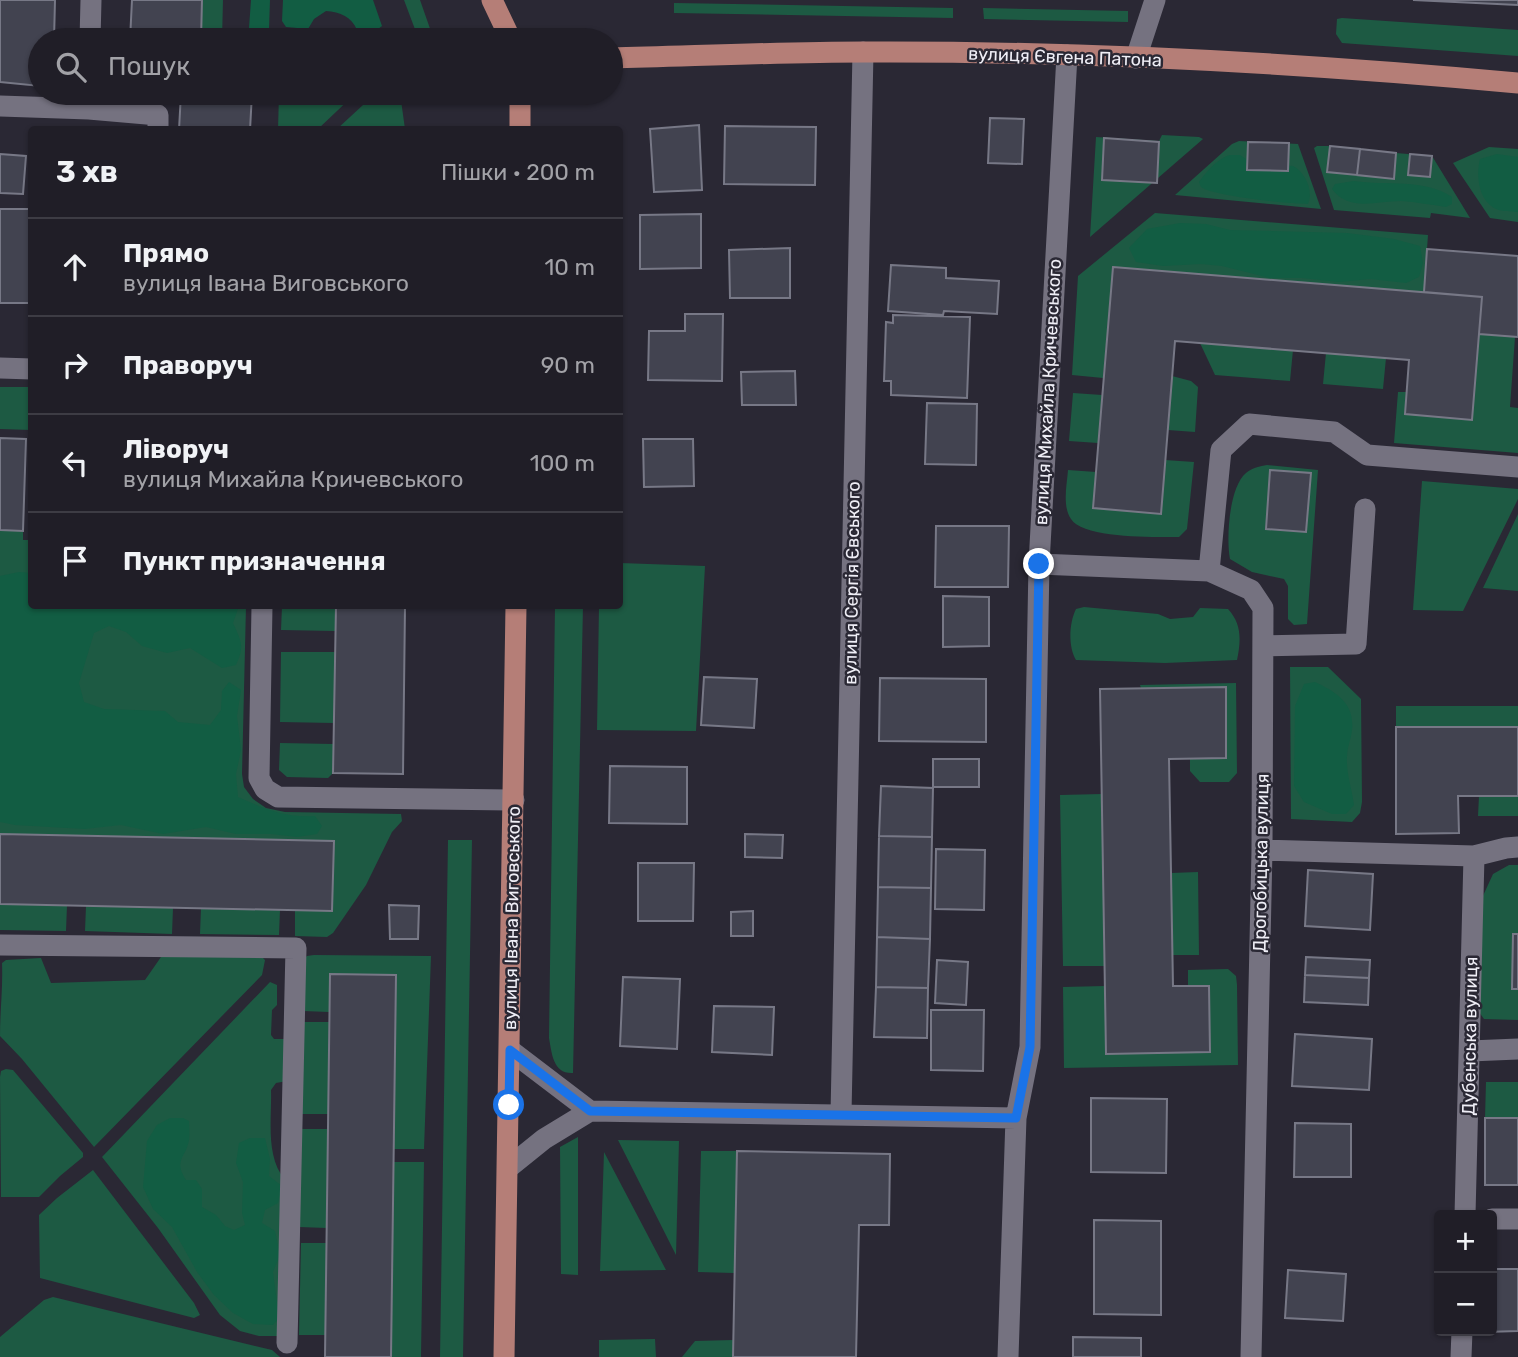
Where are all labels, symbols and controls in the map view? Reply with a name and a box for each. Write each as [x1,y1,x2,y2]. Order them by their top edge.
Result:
search box [28,28,623,105]
street label: вулиця Євгена Патона [968,43,1162,71]
icon: search [52,48,90,86]
text: Пошук [108,51,190,82]
text: 3 хв [56,154,118,190]
text: Пішки · 200 m [441,158,595,186]
text: Прямо [123,238,209,269]
icon: ahead [56,248,94,286]
text: 10 m [544,253,595,281]
street label: вулиця Михайла Кричевського [1030,258,1066,526]
text: вулиця Івана Виговського [123,269,409,297]
icon: right [56,346,94,384]
text: Праворуч [123,350,253,381]
text: 90 m [541,351,595,379]
text: Ліворуч [123,434,229,465]
icon: left [56,444,94,482]
text: 100 m [530,449,595,477]
text: вулиця Михайла Кричевського [123,465,463,493]
street label: вулиця Сергія Євського [839,481,865,685]
icon: arrive [56,542,94,580]
text: Пункт призначення [123,546,386,577]
route end [1023,548,1054,579]
street label: Дрогобицька вулиця [1248,773,1274,953]
street label: вулиця Івана Виговського [499,806,525,1030]
street label: Дубенська вулиця [1458,956,1482,1116]
route start [493,1089,524,1120]
map controls [1434,1210,1497,1336]
button: + [1434,1210,1497,1273]
button: − [1434,1273,1497,1336]

